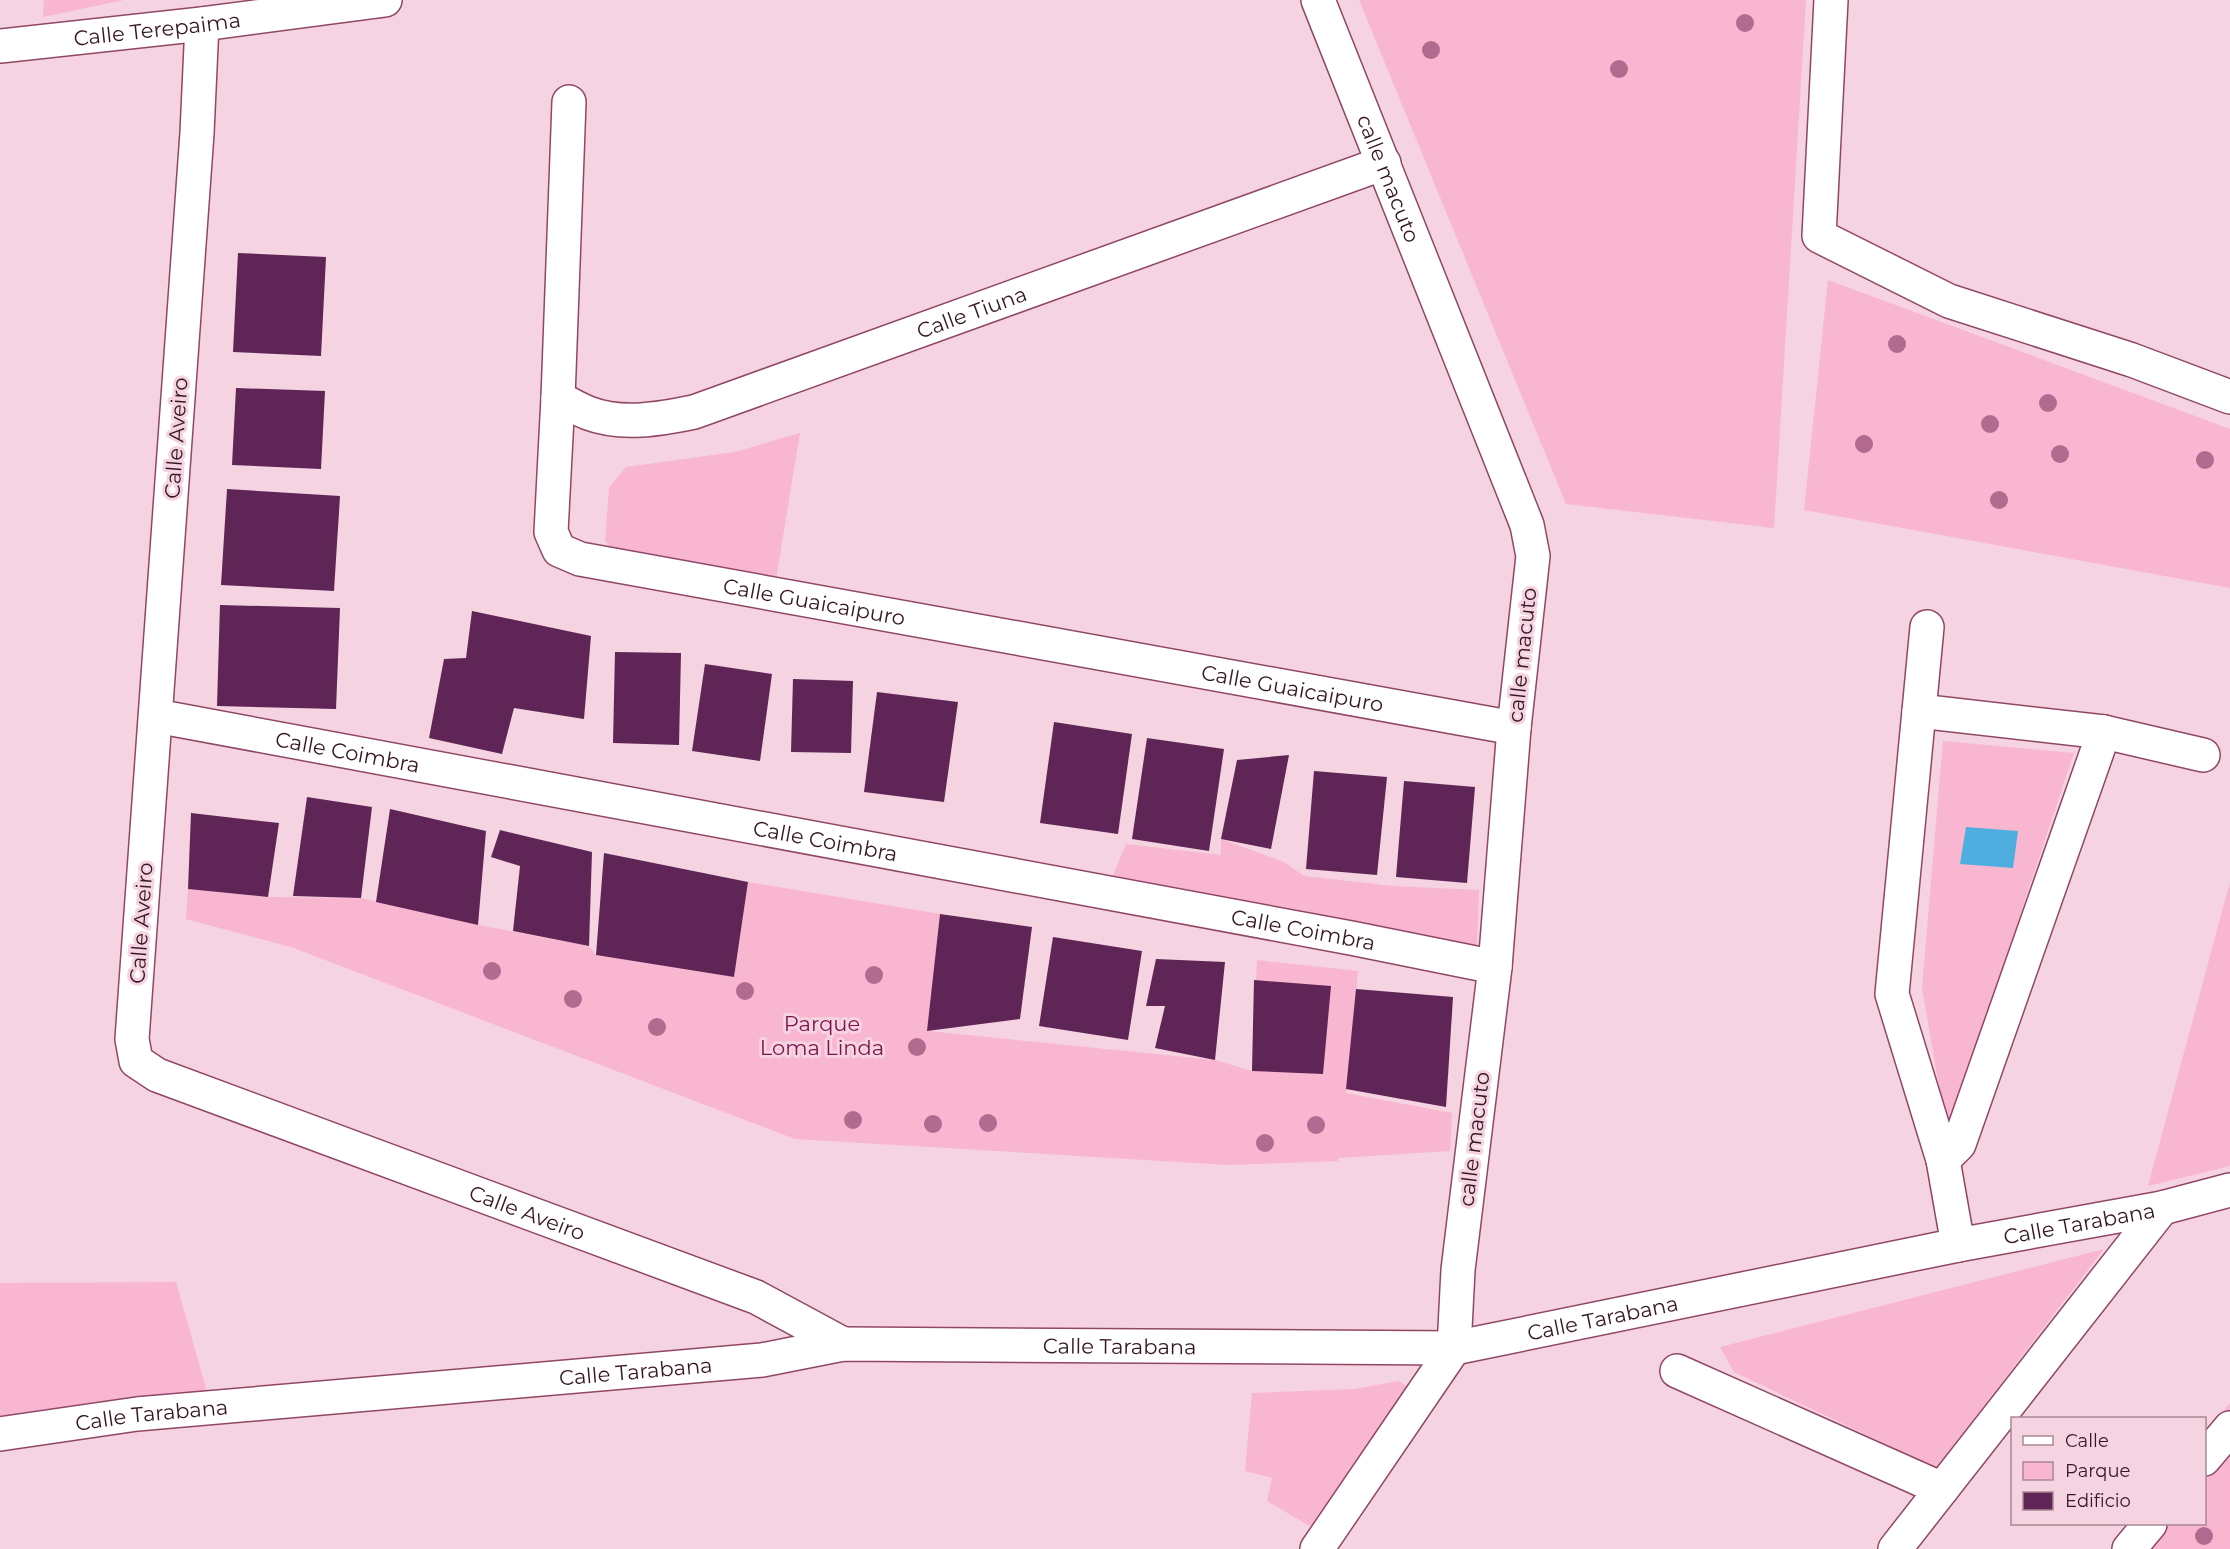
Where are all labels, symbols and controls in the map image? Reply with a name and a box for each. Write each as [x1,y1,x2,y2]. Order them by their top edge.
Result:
street label: Calle Terepaima [72,7,242,50]
street label: calle macuto [1352,111,1426,246]
street label: Calle Tiuna [913,281,1030,343]
street label: Calle Aveiro [159,376,193,500]
street label: Calle Guaicaipuro [721,573,907,630]
street label: calle macuto [1502,586,1542,724]
street label: Calle Guaicaipuro [1199,659,1386,717]
street label: Calle Coimbra [273,726,422,777]
street label: Calle Coimbra [751,815,900,866]
street label: Calle Aveiro [124,861,158,985]
street label: Calle Coimbra [1229,903,1378,955]
park label: Parque Loma Linda [760,1011,884,1060]
street label: calle macuto [1453,1070,1495,1208]
street label: Calle Aveiro [466,1179,589,1245]
street label: Calle Tarabana [2001,1197,2157,1249]
street label: Calle Tarabana [1525,1290,1680,1345]
street label: Calle Tarabana [1043,1333,1197,1359]
street label: Calle Tarabana [558,1352,713,1390]
street label: Calle Tarabana [74,1394,229,1435]
legend [2011,1417,2206,1525]
text: Calle [2065,1430,2109,1452]
text: Parque [2065,1460,2131,1482]
text: Edificio [2065,1490,2131,1512]

